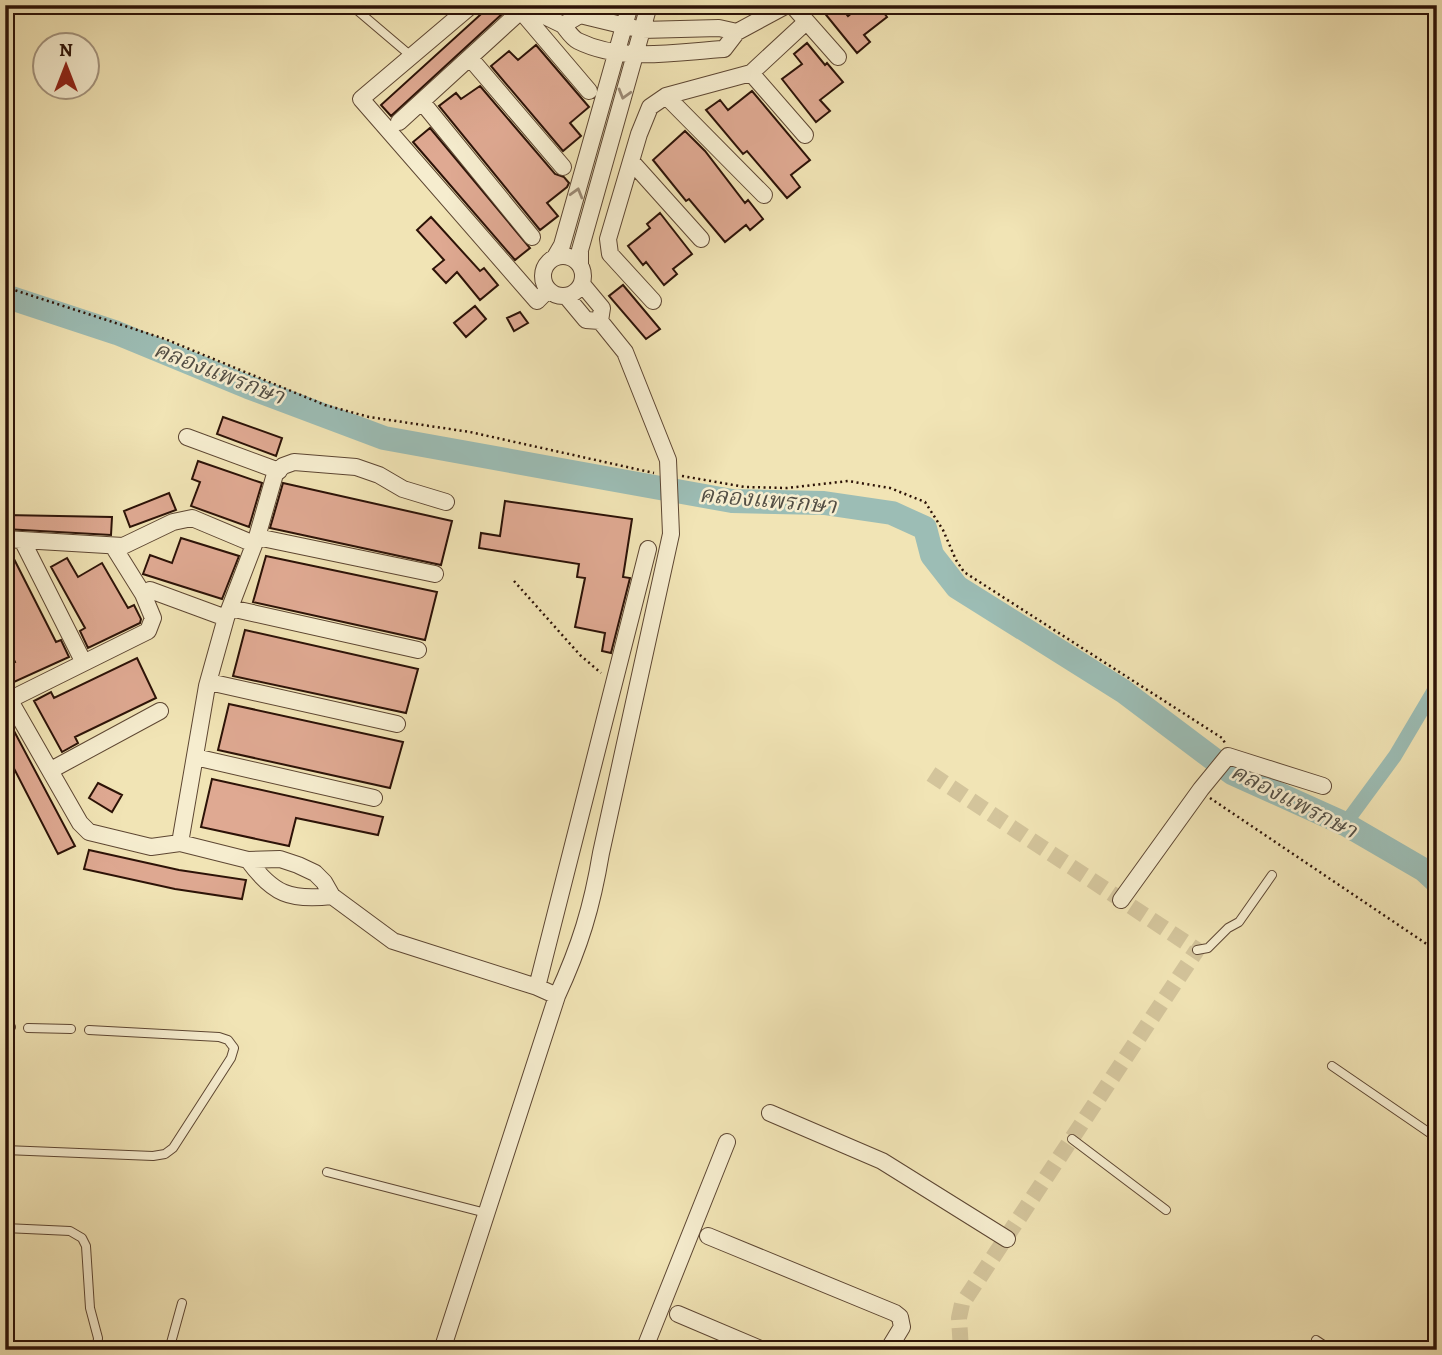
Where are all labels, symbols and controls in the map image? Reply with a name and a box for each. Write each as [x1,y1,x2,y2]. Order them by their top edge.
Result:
north arrow [32,32,102,102]
text: N [59,37,73,63]
one-way arrow [617,88,632,100]
one-way arrow [568,187,583,199]
water label: คลองแพรกษา [149,334,289,412]
water label: คลองแพรกษา [698,479,838,521]
water label: คลองแพรกษา [1226,756,1363,846]

